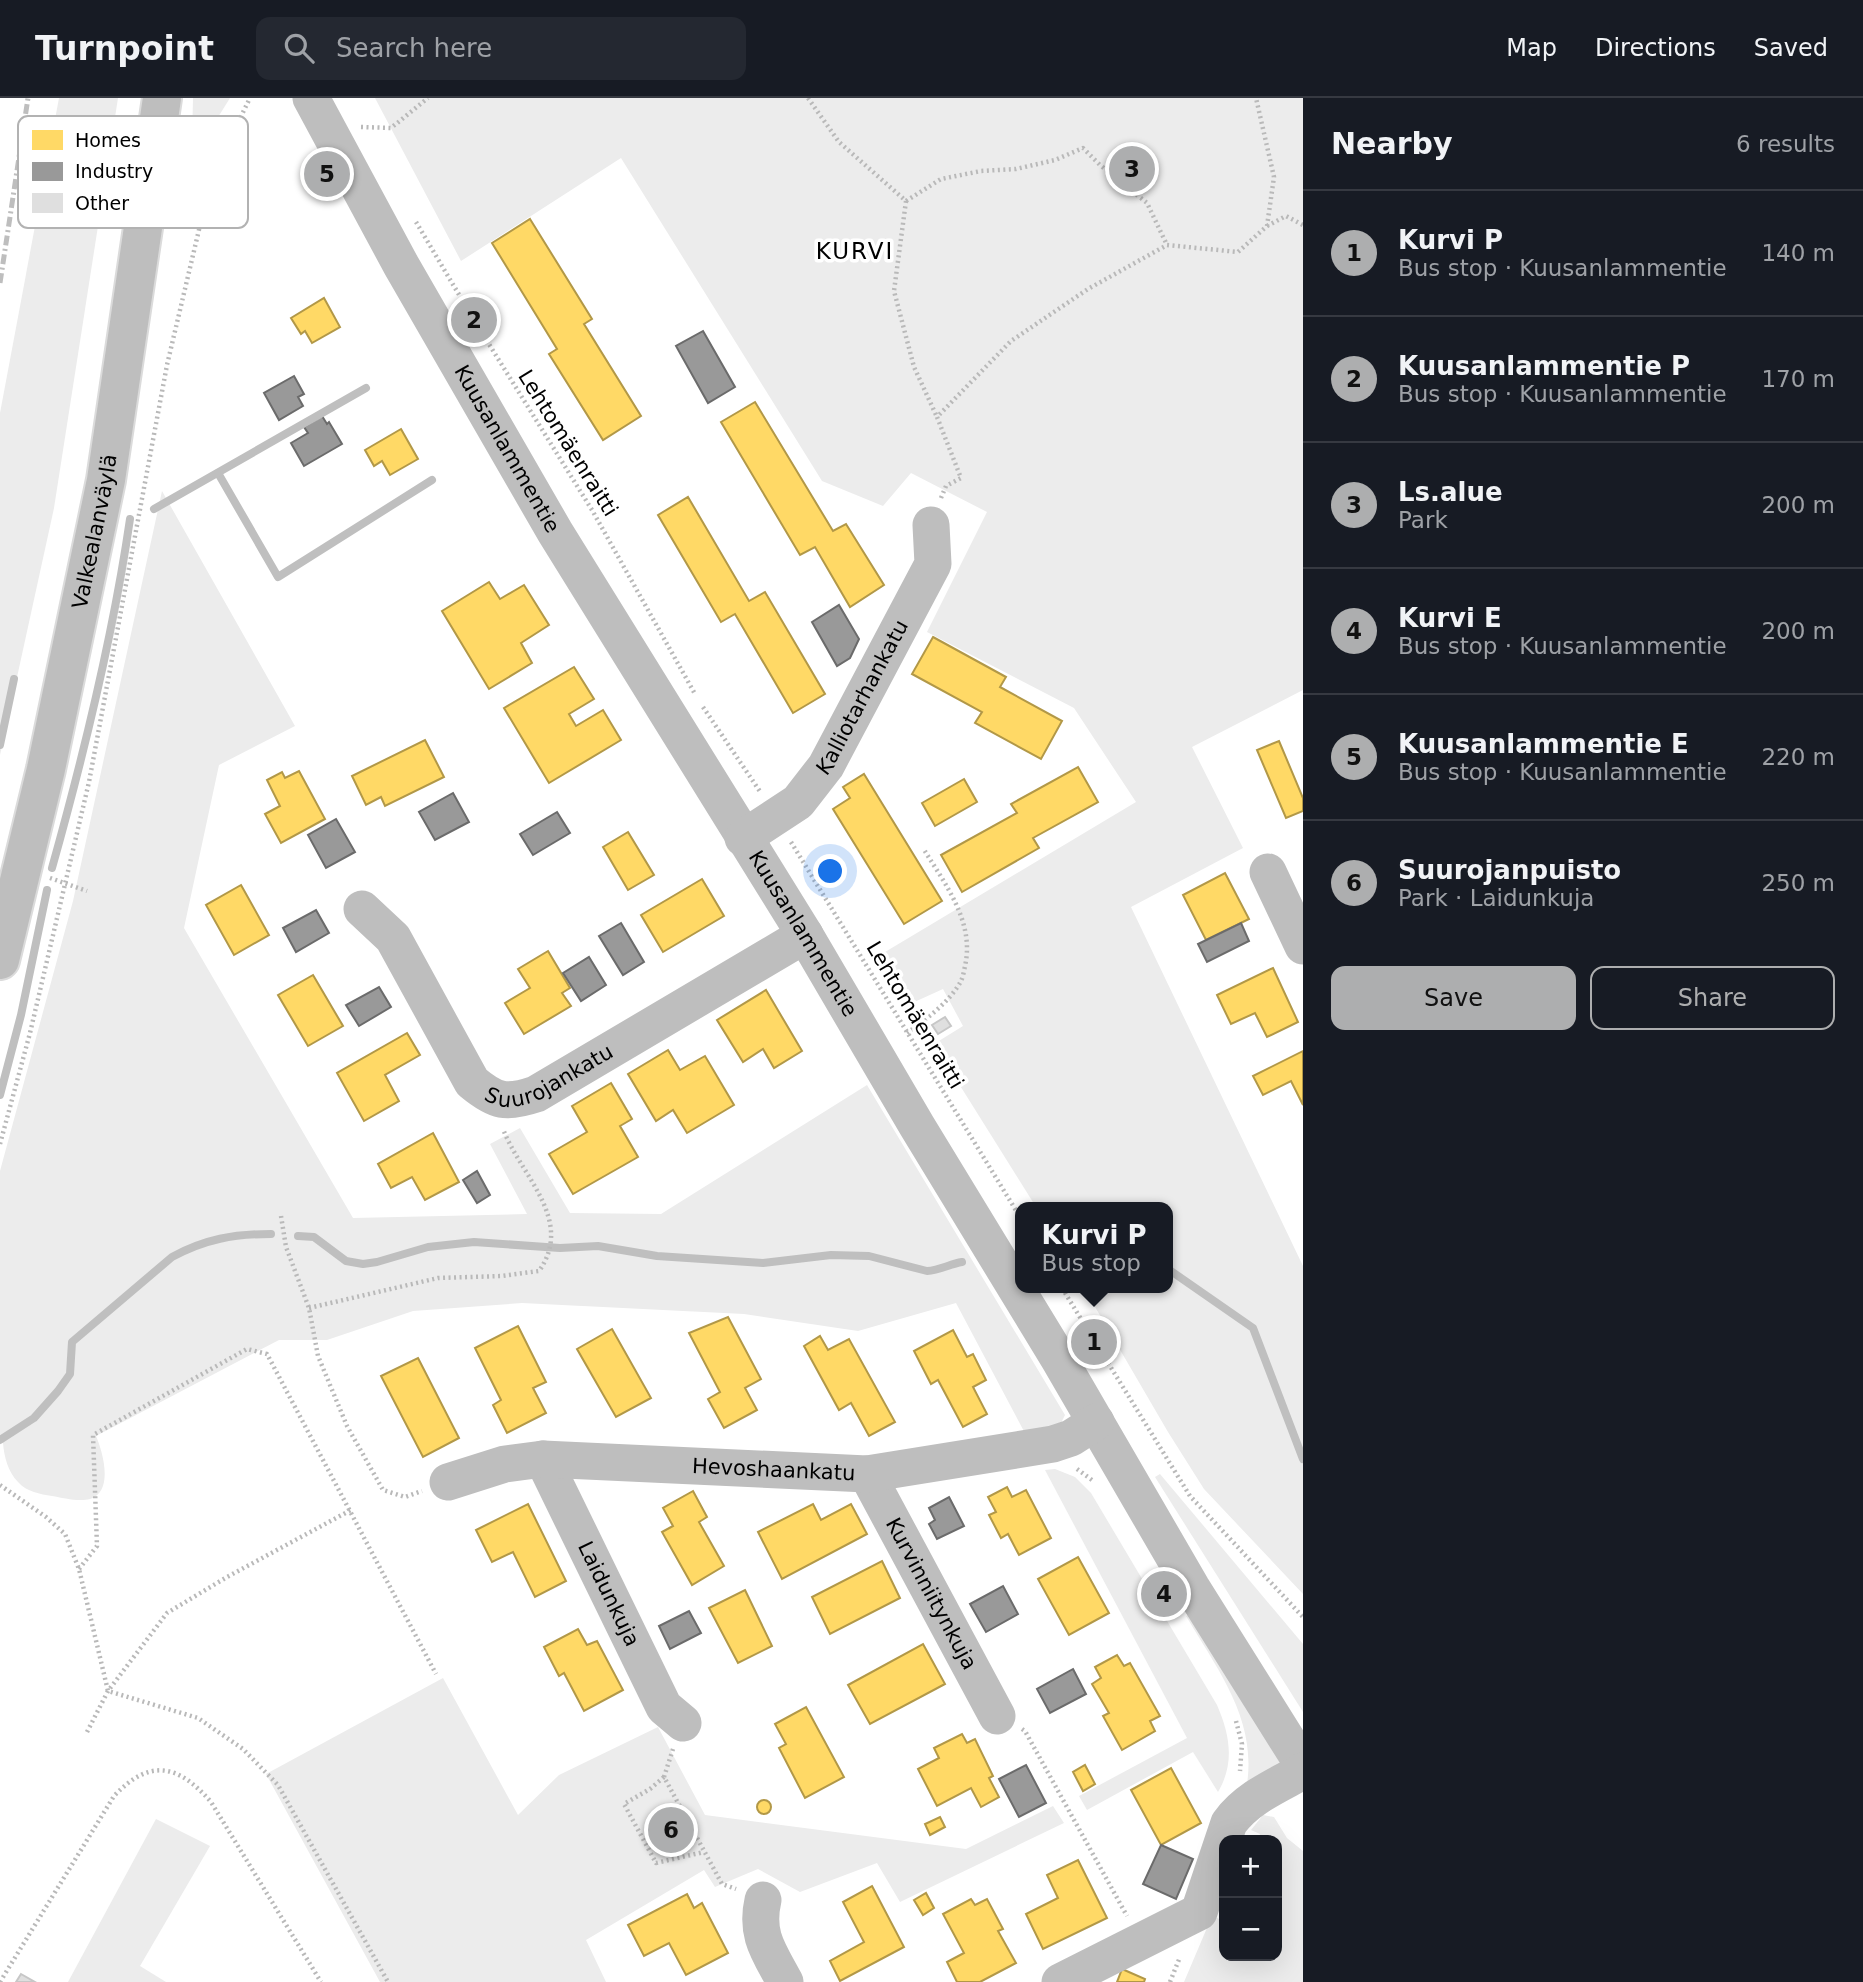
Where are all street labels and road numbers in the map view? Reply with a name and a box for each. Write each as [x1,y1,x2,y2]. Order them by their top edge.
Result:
street label: Kuusanlammentie [449,361,565,537]
street label: Lehtomäenraitti [513,365,623,521]
street label: Valkealanväylä [68,453,122,611]
street label: Kalliotarhankatu [811,616,913,780]
street label: Kuusanlammentie [744,846,862,1021]
street label: Lehtomäenraitti [861,937,969,1093]
street label: Suurojankatu [481,1039,617,1112]
street label: Hevoshaankatu [691,1454,856,1485]
street label: Kurvinniitynkuja [881,1514,982,1674]
street label: Laidunkuja [573,1537,645,1650]

